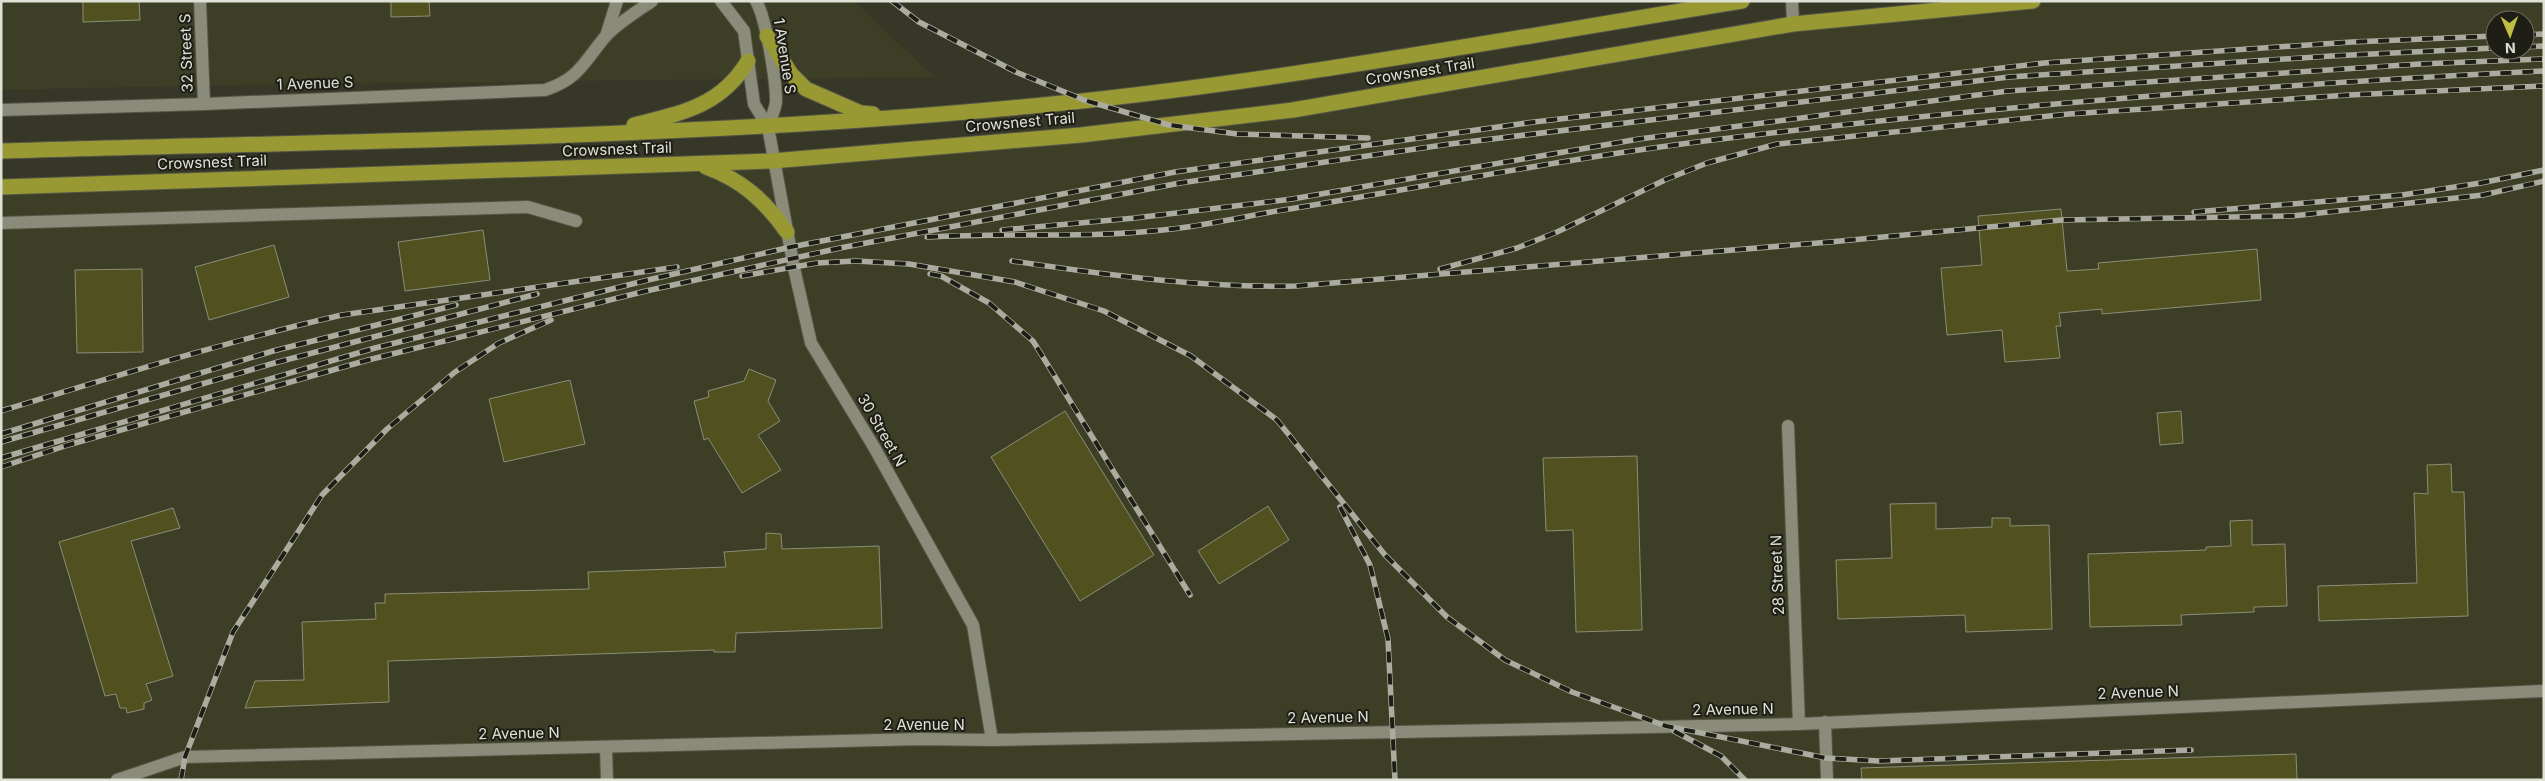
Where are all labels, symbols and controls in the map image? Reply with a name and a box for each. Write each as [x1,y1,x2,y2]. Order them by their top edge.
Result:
north arrow [2485,10,2535,60]
street label: 32 Street S [175,13,197,93]
street label: 1 Avenue S [770,17,800,95]
text: N [2505,40,2516,57]
street label: Crowsnest Trail [1364,53,1476,89]
street label: 1 Avenue S [276,72,354,94]
street label: Crowsnest Trail [964,108,1076,136]
street label: Crowsnest Trail [562,138,672,160]
street label: Crowsnest Trail [157,151,267,173]
street label: 30 Street N [854,390,910,470]
street label: 28 Street N [1766,534,1788,616]
street label: 2 Avenue N [2097,681,2179,703]
street label: 2 Avenue N [1692,699,1774,719]
street label: 2 Avenue N [1287,707,1369,727]
street label: 2 Avenue N [883,715,965,734]
street label: 2 Avenue N [478,723,560,743]

